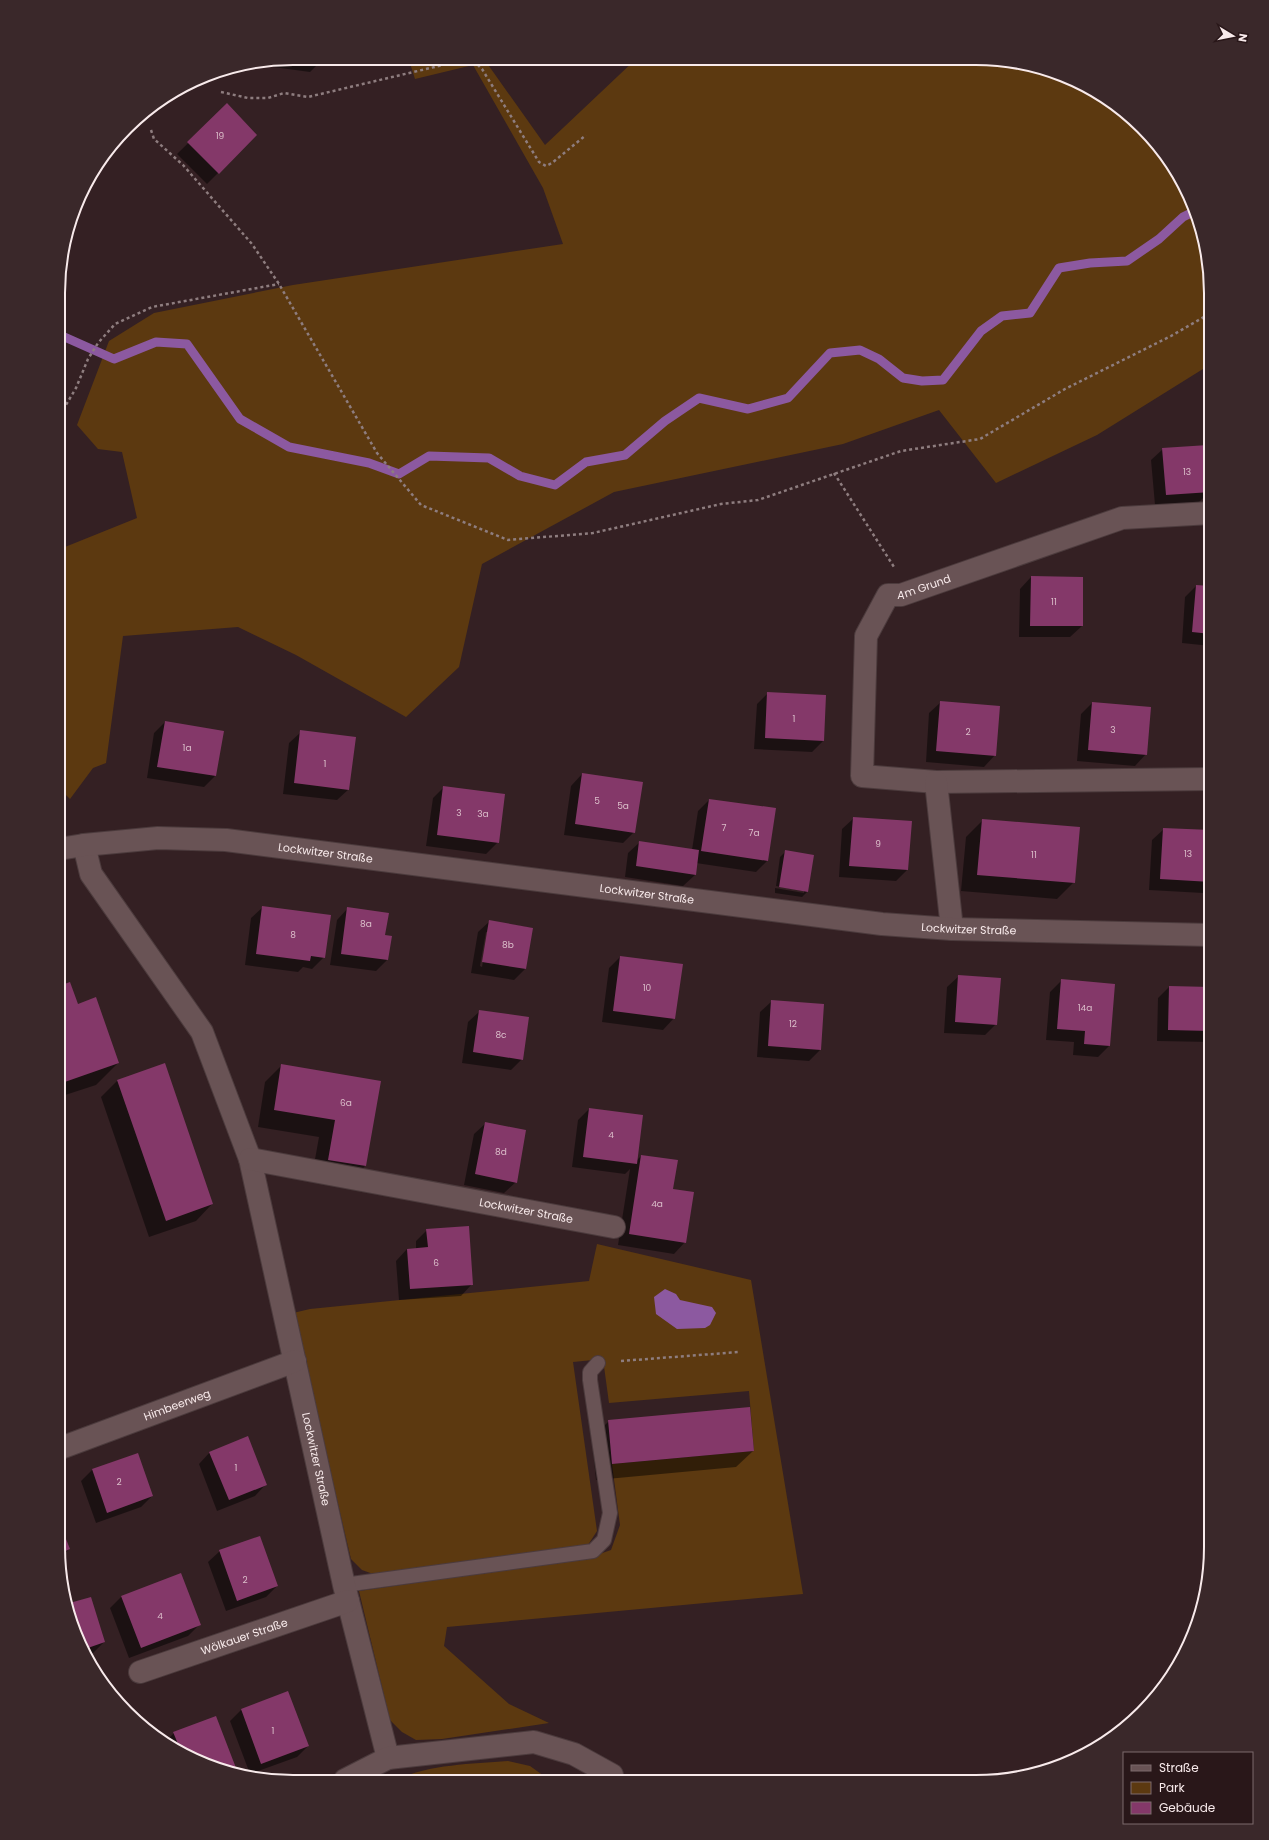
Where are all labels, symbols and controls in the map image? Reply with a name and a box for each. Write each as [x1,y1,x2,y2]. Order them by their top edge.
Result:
north arrow [1213,16,1253,56]
text: N [1234,32,1251,43]
house number: 19 [216,130,225,142]
house number: 13 [1183,466,1191,478]
street label: Am Grund [897,570,953,603]
house number: 11 [1051,596,1057,608]
house number: 1 [793,713,796,725]
house number: 3 [1110,724,1116,736]
house number: 2 [965,726,971,738]
house number: 1a [183,742,191,754]
house number: 1 [324,758,327,770]
house number: 5 [594,795,600,807]
house number: 5a [617,800,629,812]
house number: 3 [456,807,462,819]
house number: 3a [477,808,489,820]
house number: 7 [722,822,727,834]
house number: 7a [749,827,760,839]
house number: 9 [875,838,881,850]
street label: Lockwitzer Straße [277,839,374,867]
house number: 13 [1184,848,1192,860]
house number: 11 [1031,849,1037,861]
street label: Lockwitzer Straße [599,880,695,908]
house number: 8a [360,918,372,930]
street label: Lockwitzer Straße [921,919,1017,938]
house number: 8 [290,929,296,941]
house number: 8b [502,939,514,951]
house number: 10 [643,982,652,994]
house number: 14a [1078,1002,1092,1014]
house number: 12 [789,1018,797,1030]
house number: 8c [495,1029,507,1041]
house number: 6a [340,1097,352,1109]
house number: 4 [608,1129,614,1141]
house number: 8d [495,1146,507,1158]
street label: Lockwitzer Straße [478,1194,575,1227]
house number: 4a [651,1198,663,1210]
house number: 6 [433,1257,439,1269]
street label: Himbeerweg [141,1385,213,1425]
street label: Lockwitzer Straße [298,1411,334,1507]
house number: 1 [235,1462,238,1474]
house number: 2 [116,1476,122,1488]
house number: 2 [242,1574,248,1586]
house number: 4 [157,1610,163,1622]
street label: Wölkauer Straße [199,1614,290,1659]
house number: 1 [272,1725,275,1737]
legend [1123,1752,1253,1824]
text: Straße [1159,1759,1199,1776]
text: Park [1159,1779,1186,1796]
text: Gebäude [1159,1799,1215,1816]

